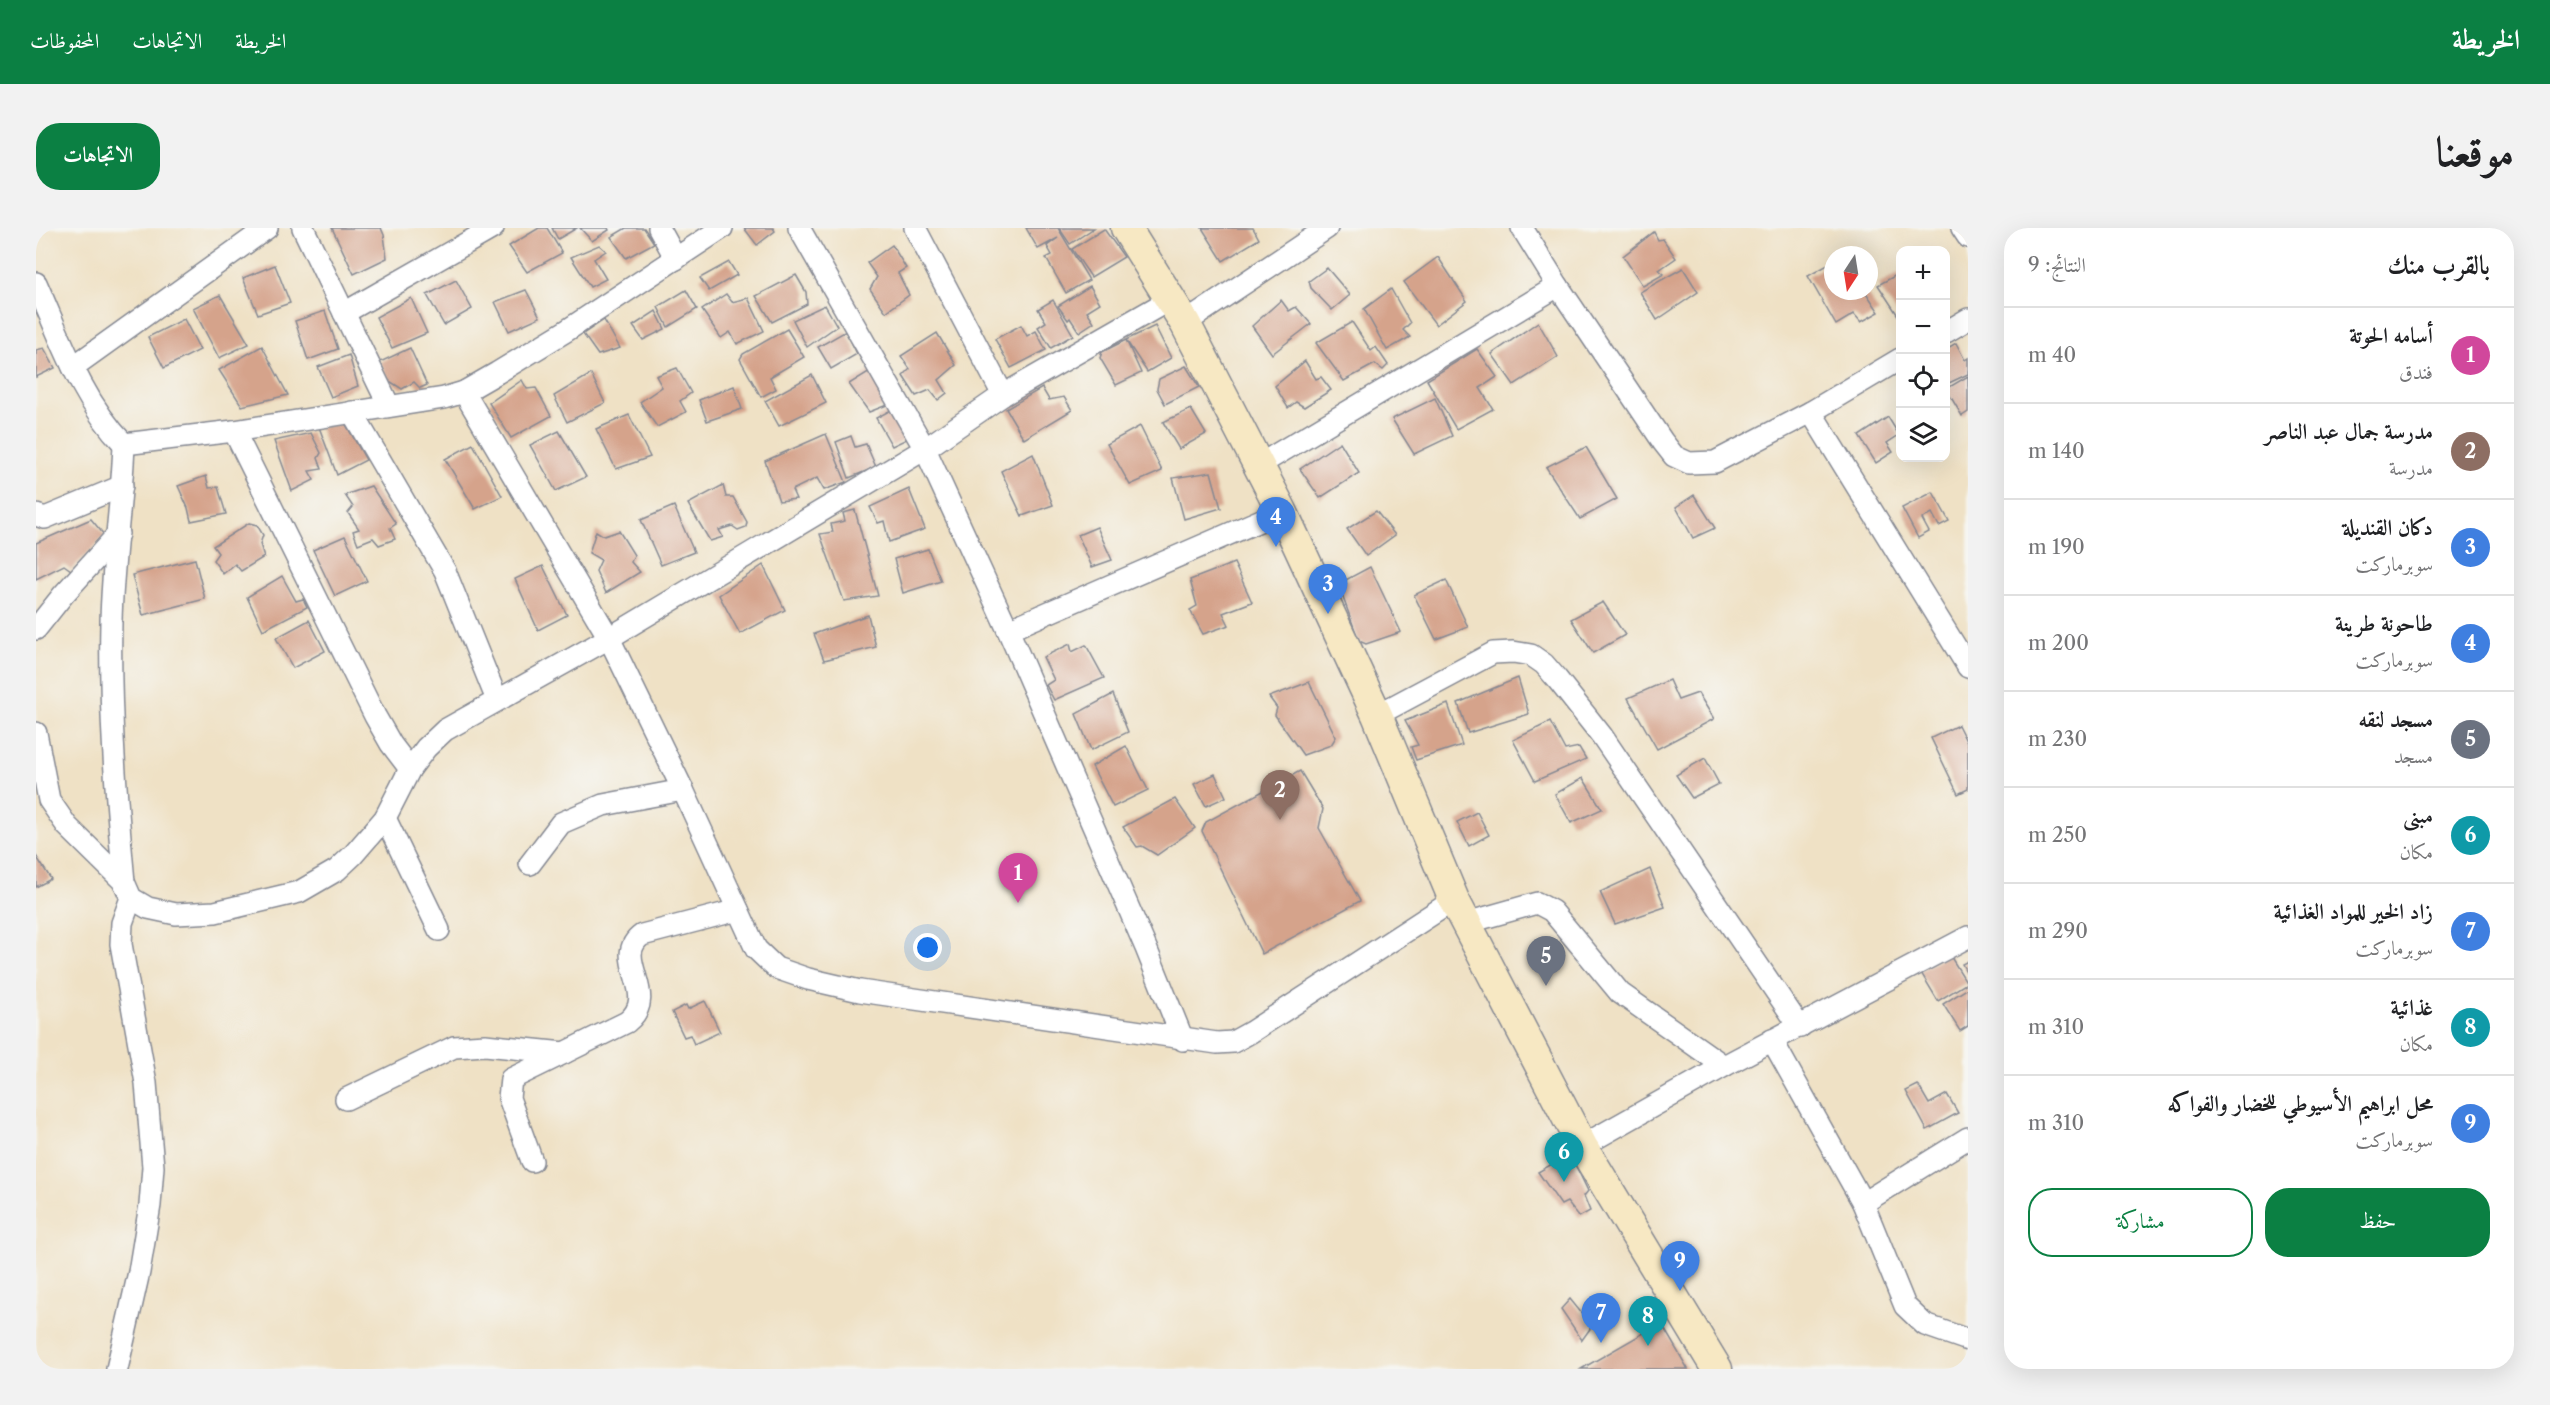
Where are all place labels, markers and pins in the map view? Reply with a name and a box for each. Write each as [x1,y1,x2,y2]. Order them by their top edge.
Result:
pin: 4 [1256,498,1296,547]
pin: 3 [1308,564,1348,614]
pin: 2 [1260,770,1300,820]
pin: 1 [998,854,1038,903]
pin: 5 [1526,936,1566,986]
pin: 6 [1544,1132,1583,1182]
pin: 9 [1660,1242,1700,1291]
pin: 7 [1582,1294,1620,1343]
pin: 8 [1628,1296,1668,1346]

